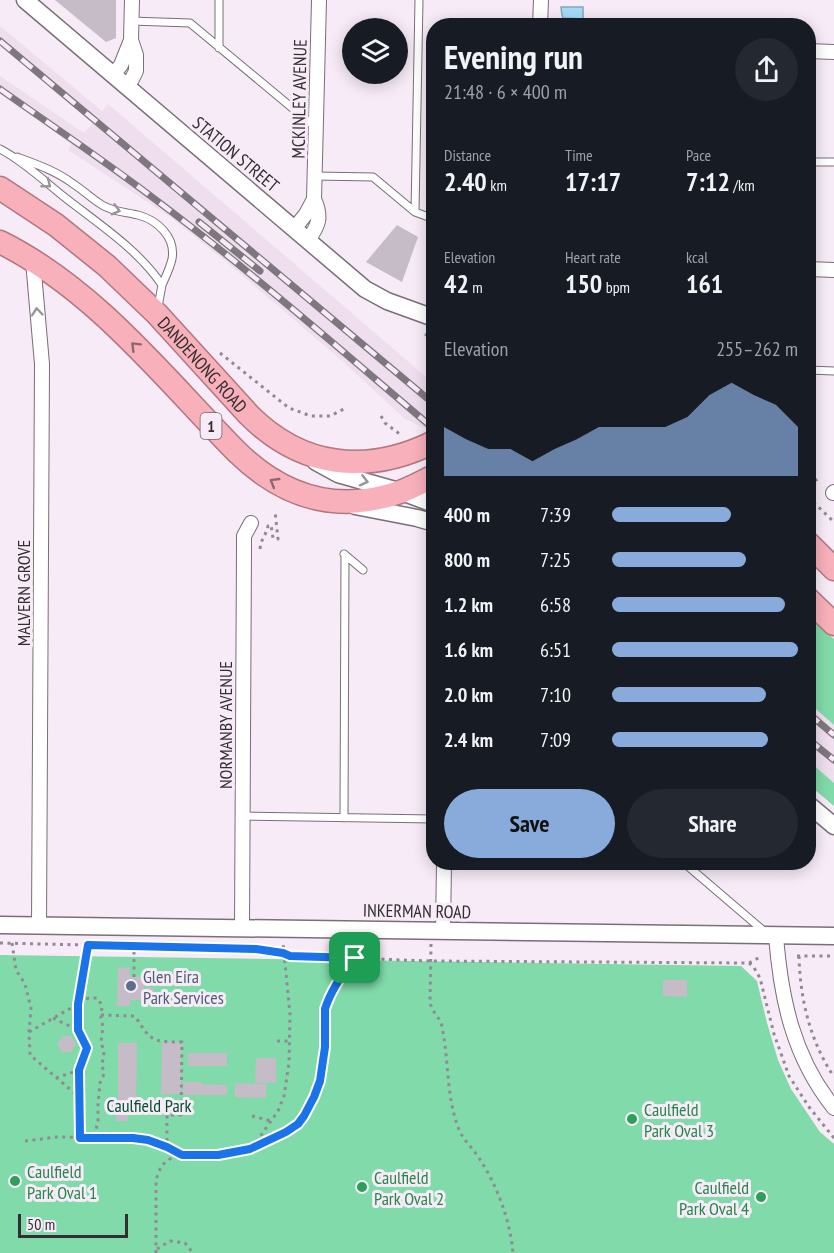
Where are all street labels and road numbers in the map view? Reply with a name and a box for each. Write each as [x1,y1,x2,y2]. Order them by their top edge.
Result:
street label: MCKINLEY AVENUE [286,39,312,159]
street label: STATION STREET [188,111,284,197]
street label: DANDENONG ROAD [153,312,252,417]
road number: 1 [200,413,222,439]
street label: MALVERN GROVE [12,540,35,646]
street label: NORMANBY AVENUE [214,661,237,789]
street label: INKERMAN ROAD [363,899,471,923]

